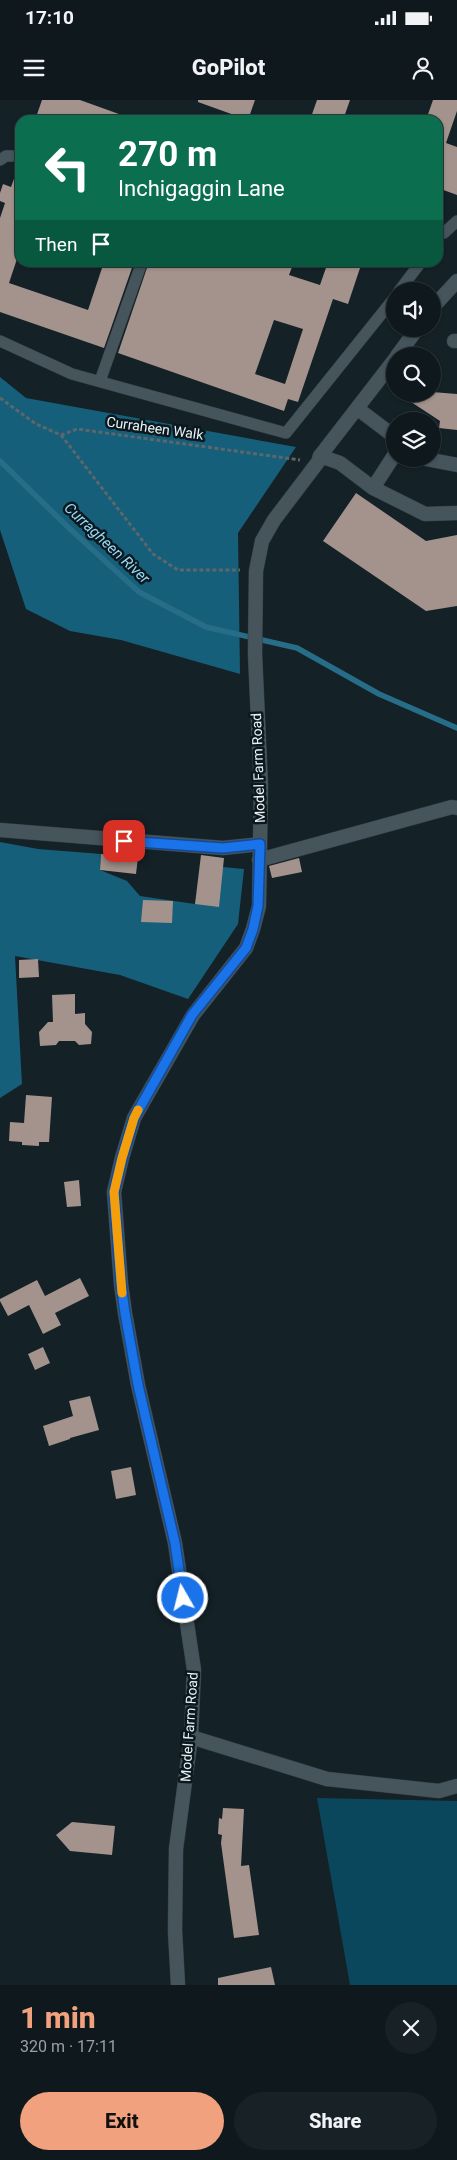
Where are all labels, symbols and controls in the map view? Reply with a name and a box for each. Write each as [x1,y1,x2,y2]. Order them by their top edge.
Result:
text: 17:10 [25,6,74,29]
icon: menu [20,54,48,82]
icon: person [409,54,437,82]
text: GoPilot [192,55,265,80]
text: 270 m [118,134,217,175]
icon: left [35,135,100,200]
text: Inchigaggin Lane [118,176,285,201]
icon: arrive [87,230,115,258]
text: Then [35,233,77,256]
map controls [386,282,441,467]
button: sound [386,282,441,337]
button: search [386,347,441,402]
button: layers [386,412,441,467]
street label: Curraheen Walk [105,413,205,443]
water label: Curragheen River [60,499,154,588]
street label: Model Farm Road [248,713,268,823]
pin [103,820,145,862]
icon: arrive [110,827,138,855]
position arrow [156,1571,208,1623]
street label: Model Farm Road [177,1672,201,1782]
text: 1 min [20,2000,96,2035]
button: close [385,2002,437,2054]
text: 320 m · 17:11 [20,2037,117,2056]
button: Exit [20,2092,224,2150]
button: Share [234,2092,437,2150]

